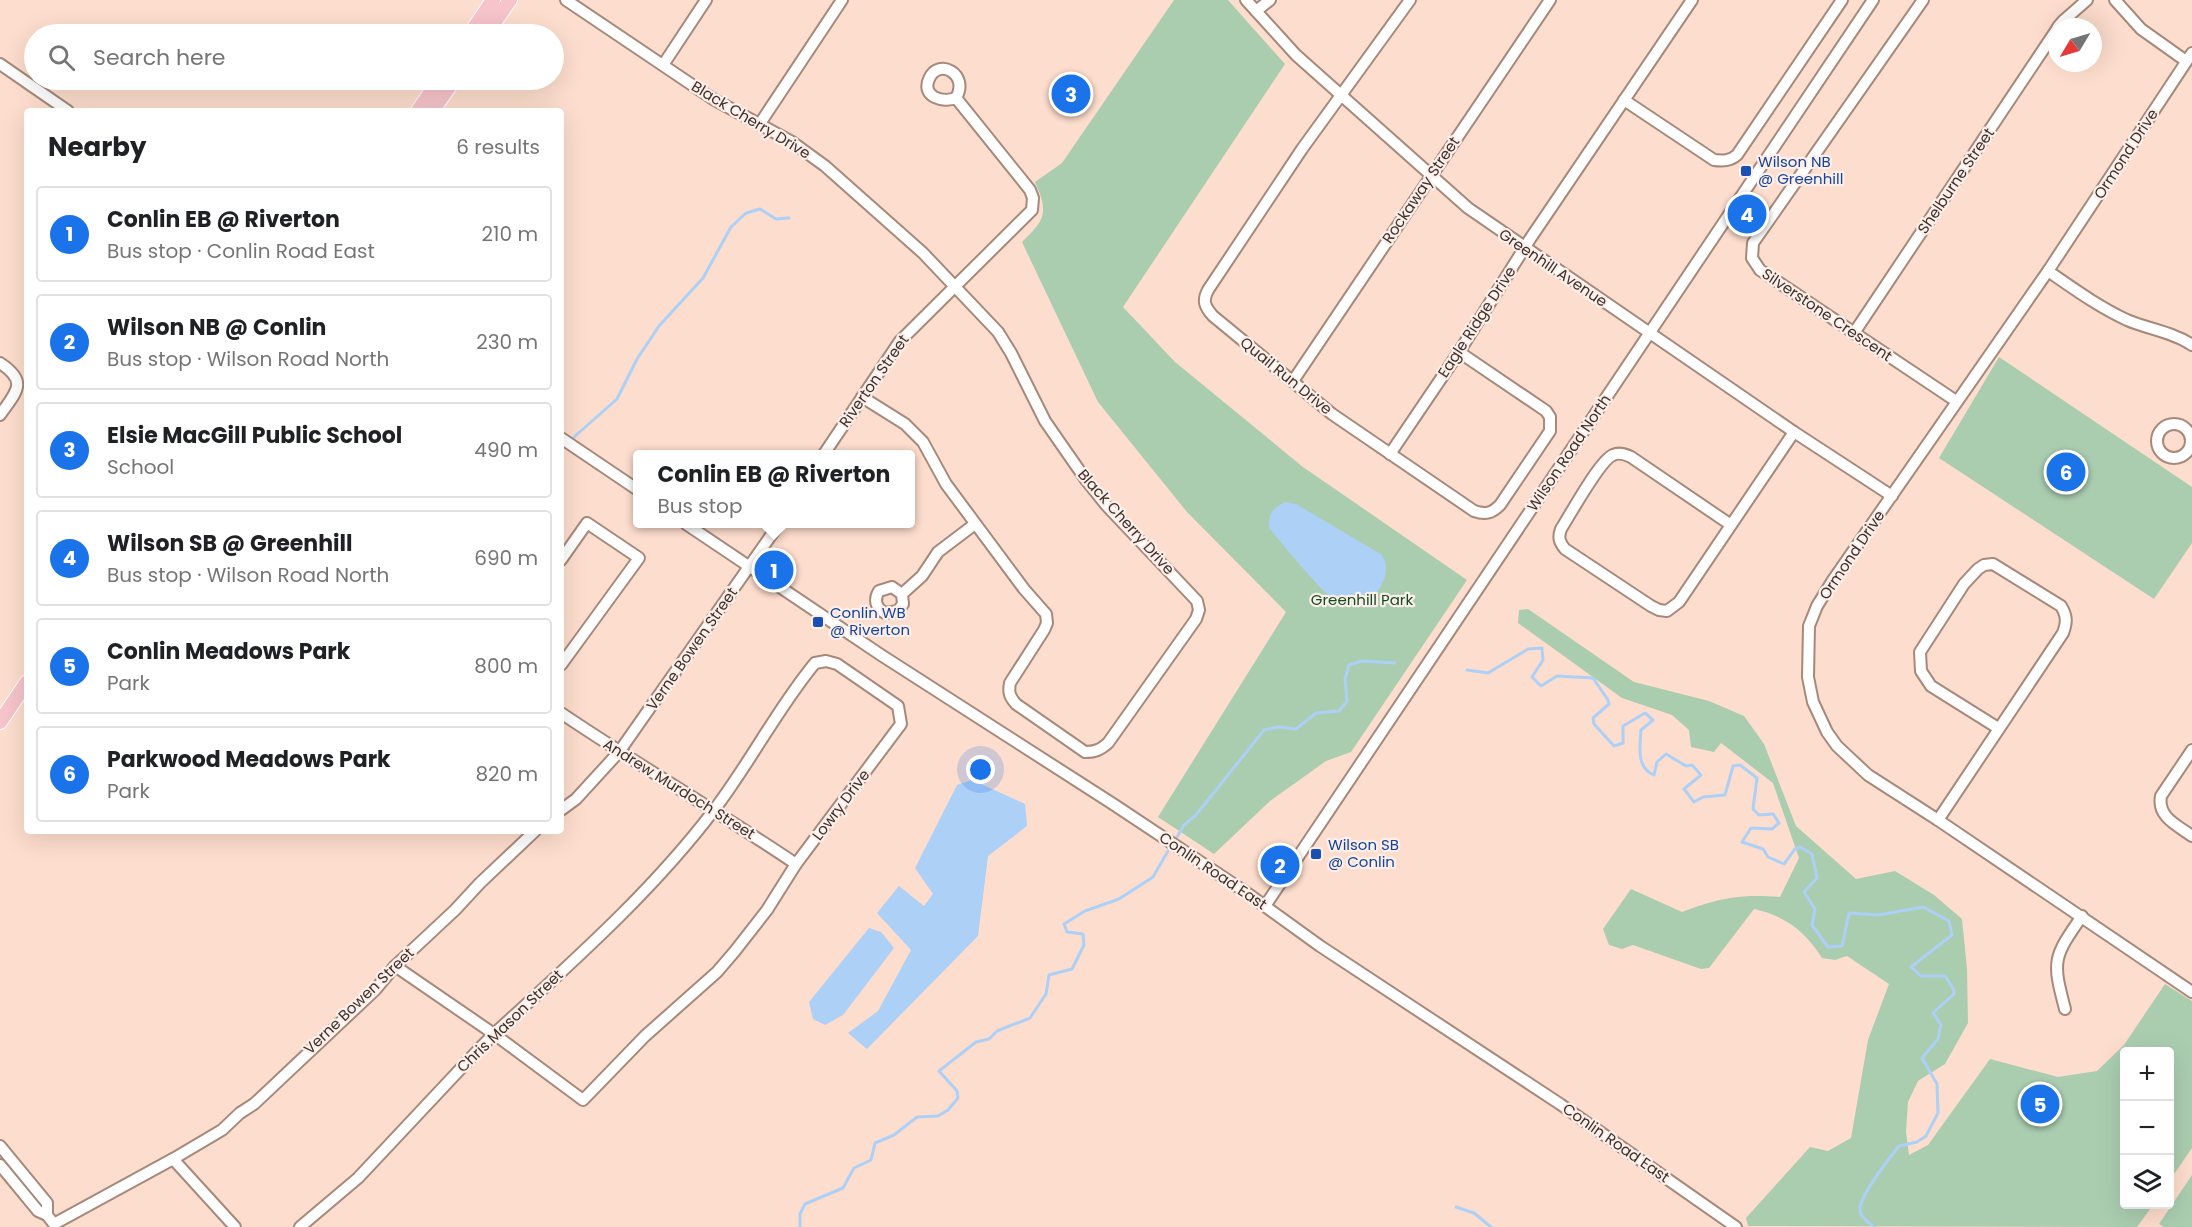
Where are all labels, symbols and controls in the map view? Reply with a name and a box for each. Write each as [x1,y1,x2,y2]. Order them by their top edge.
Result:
north arrow [2048,18,2102,72]
search box [24,24,564,90]
icon: search [45,41,78,74]
text: Search here [93,42,226,73]
pin: 3 [1052,72,1090,116]
street label: Black Cherry Drive [688,76,815,163]
street label: Ormond Drive [2089,104,2163,203]
street label: Shelburne Street [1912,124,1999,238]
text: Nearby [48,129,146,165]
street label: Rockaway Street [1377,132,1464,247]
text: 6 results [456,133,540,161]
place label: Wilson NB @ Greenhill [1758,151,1843,189]
marker: Wilson NB @ Greenhill [1739,164,1753,178]
pin: 4 [1728,192,1766,236]
text: Conlin EB @ Riverton [107,204,340,235]
text: 1 [66,220,73,248]
text: 210 m [482,220,538,248]
street label: Greenhill Avenue [1495,224,1612,312]
text: Bus stop · Conlin Road East [107,237,375,265]
street label: Eagle Ridge Drive [1433,262,1521,382]
street label: Silverstone Crescent [1758,263,1897,366]
text: Wilson NB @ Conlin [107,312,326,343]
text: 2 [64,328,75,356]
text: 230 m [476,328,538,356]
street label: Riverton Street [834,330,913,431]
street label: Quail Run Drive [1236,332,1337,419]
text: Bus stop · Wilson Road North [107,345,389,373]
street label: Wilson Road North [1522,390,1616,515]
text: Elsie MacGill Public School [107,420,402,451]
text: 3 [63,436,76,464]
text: 490 m [474,436,538,464]
popup [633,450,915,528]
pin: 6 [2046,450,2086,494]
text: School [107,453,174,481]
text: Conlin EB @ Riverton [658,459,890,490]
street label: Black Cherry Drive [1073,464,1180,579]
text: Bus stop [658,492,742,520]
street label: Ormond Drive [1814,506,1889,604]
text: Wilson SB @ Greenhill [107,528,352,559]
text: 4 [63,544,76,572]
text: 690 m [474,544,538,572]
pin: 1 [754,548,794,592]
text: Bus stop · Wilson Road North [107,561,389,589]
street label: Verne Bowen Street [641,583,742,714]
park label: Greenhill Park [1311,589,1413,610]
place label: Conlin WB @ Riverton [830,602,910,640]
marker: Conlin WB @ Riverton [811,615,825,629]
text: Conlin Meadows Park [107,636,350,667]
text: 5 [63,652,76,680]
text: 800 m [474,652,538,680]
text: Park [107,669,150,697]
street label: Andrew Murdoch Street [599,733,759,844]
text: Parkwood Meadows Park [107,744,391,775]
your location [966,755,995,784]
text: 6 [63,760,76,788]
text: 820 m [475,760,538,788]
street label: Lowry Drive [807,765,874,845]
text: Park [107,777,150,805]
street label: Conlin Road East [1155,827,1271,914]
place label: Wilson SB @ Conlin [1328,834,1399,872]
pin: 2 [1260,842,1300,888]
marker: Wilson SB @ Conlin [1309,847,1323,861]
street label: Verne Bowen Street [299,942,418,1059]
street label: Chris Mason Street [452,964,567,1077]
map controls [2120,1047,2174,1209]
button: + [2120,1047,2174,1101]
pin: 5 [2020,1082,2060,1126]
street label: Conlin Road East [1559,1098,1674,1187]
button: − [2120,1101,2174,1155]
button: layers [2120,1155,2174,1209]

